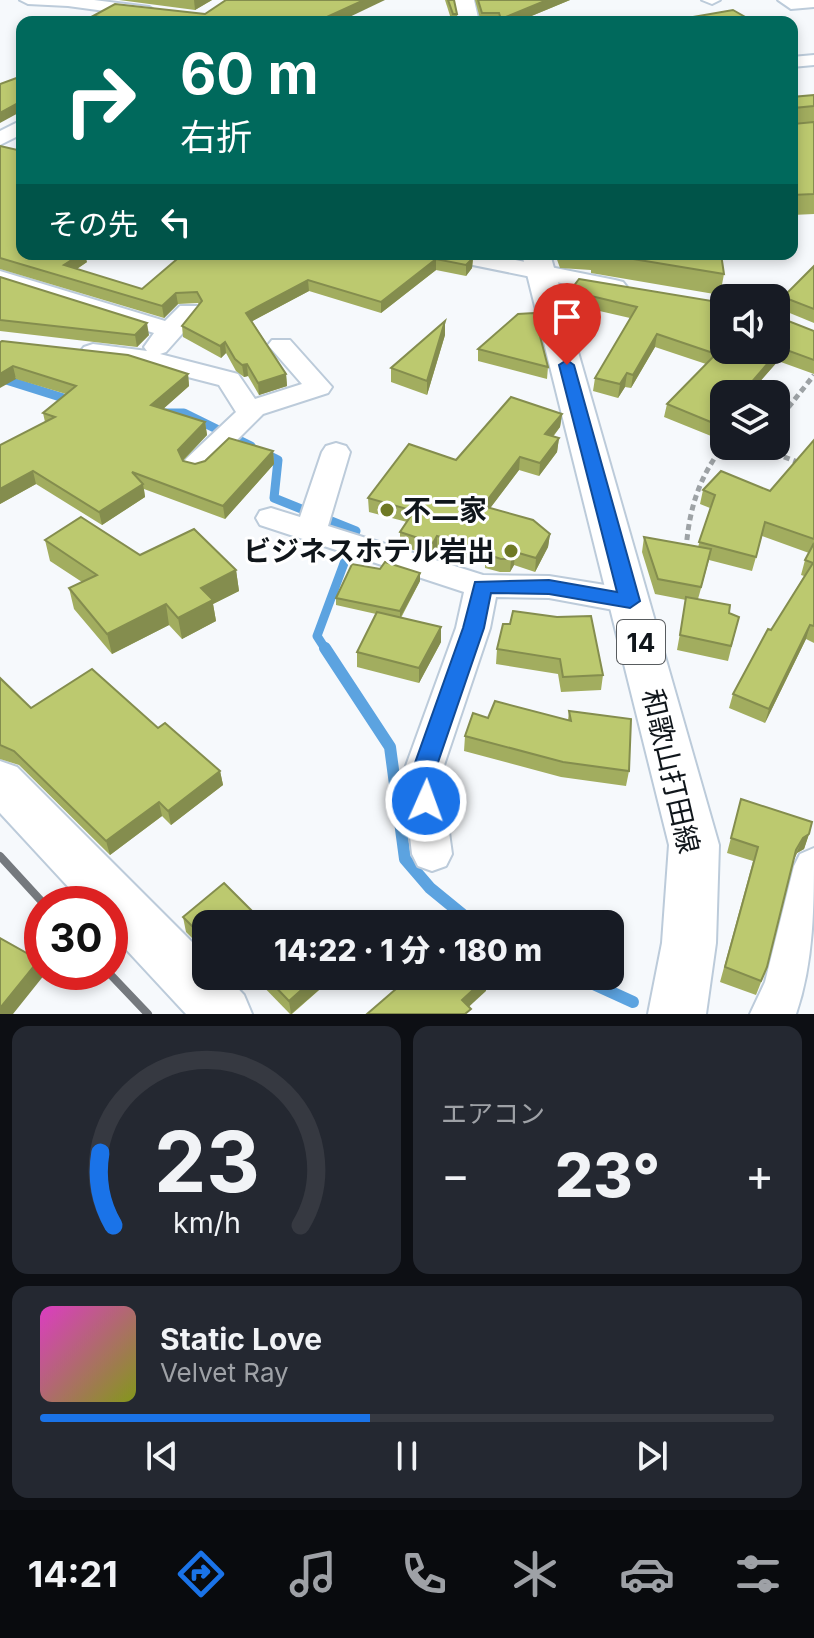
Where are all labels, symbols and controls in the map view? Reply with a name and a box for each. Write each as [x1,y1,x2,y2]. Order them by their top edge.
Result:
text: 60 m [180,40,319,108]
icon: right [48,48,152,152]
text: 右折 [180,115,252,159]
icon: left [154,200,198,244]
text: その先 [48,206,138,242]
pin [533,283,601,365]
map controls [710,284,790,460]
button: sound [710,284,790,364]
icon: arrive [545,295,589,339]
button: layers [710,380,790,460]
place label: 不二家 [403,493,487,527]
marker: 不二家 [378,501,396,519]
place label: ビジネスホテル岩出 [243,534,495,568]
marker: ビジネスホテル岩出 [502,542,520,560]
road number: 14 [617,620,665,664]
street label: 和歌山打田線 [636,685,706,857]
position arrow [384,759,468,843]
speed limit sign: 30 [24,886,128,990]
text: 14:22 · 1 分 · 180 m [274,932,542,968]
text: エアコン [441,1098,545,1129]
text: 23 [153,1111,260,1212]
text: 23° [555,1139,660,1211]
text: − [441,1148,470,1202]
text: + [745,1148,774,1202]
text: km/h [173,1205,240,1240]
text: Static Love [160,1321,322,1357]
text: Velvet Ray [160,1357,289,1388]
icon: previous [140,1434,184,1478]
icon: pause [385,1434,429,1478]
icon: next [630,1434,674,1478]
icon: directions [173,1546,229,1602]
icon: music [285,1546,341,1602]
icon: phone [396,1546,452,1602]
icon: climate [507,1546,563,1602]
icon: car [619,1546,675,1602]
icon: filters [730,1546,786,1602]
text: 14:21 [28,1552,118,1596]

